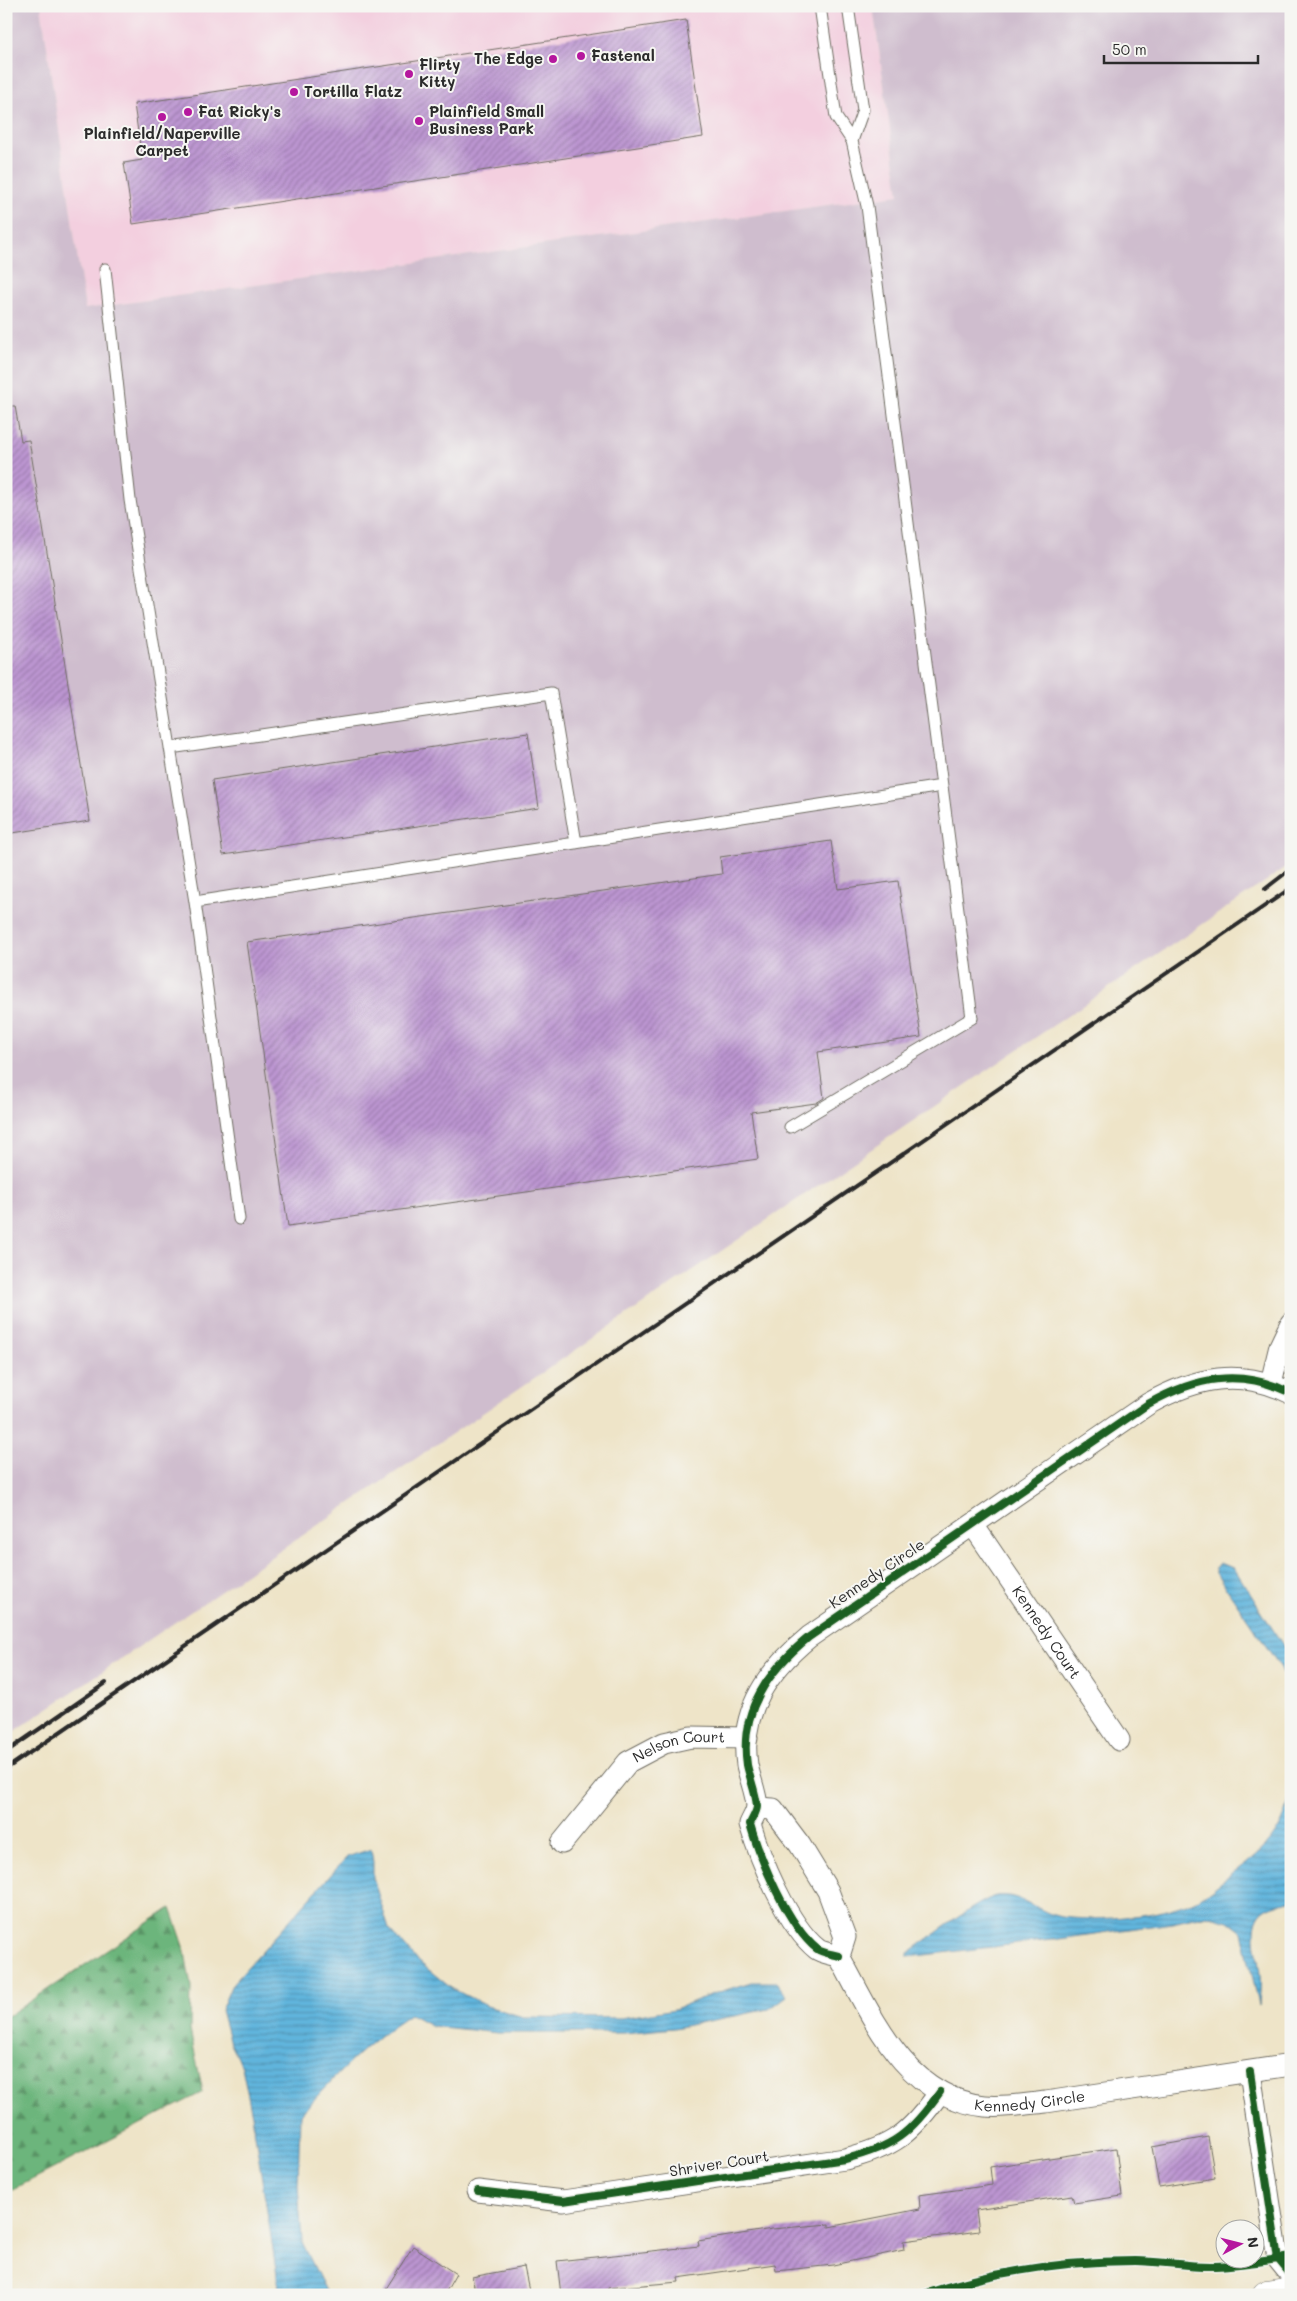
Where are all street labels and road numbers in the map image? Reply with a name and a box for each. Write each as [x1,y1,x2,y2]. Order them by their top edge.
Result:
street label: Kennedy Circle [825,1534,928,1613]
street label: Kennedy Court [1008,1581,1086,1682]
street label: Nelson Court [629,1726,725,1767]
street label: Kennedy Circle [973,2085,1086,2116]
street label: Shriver Court [668,2145,770,2181]

